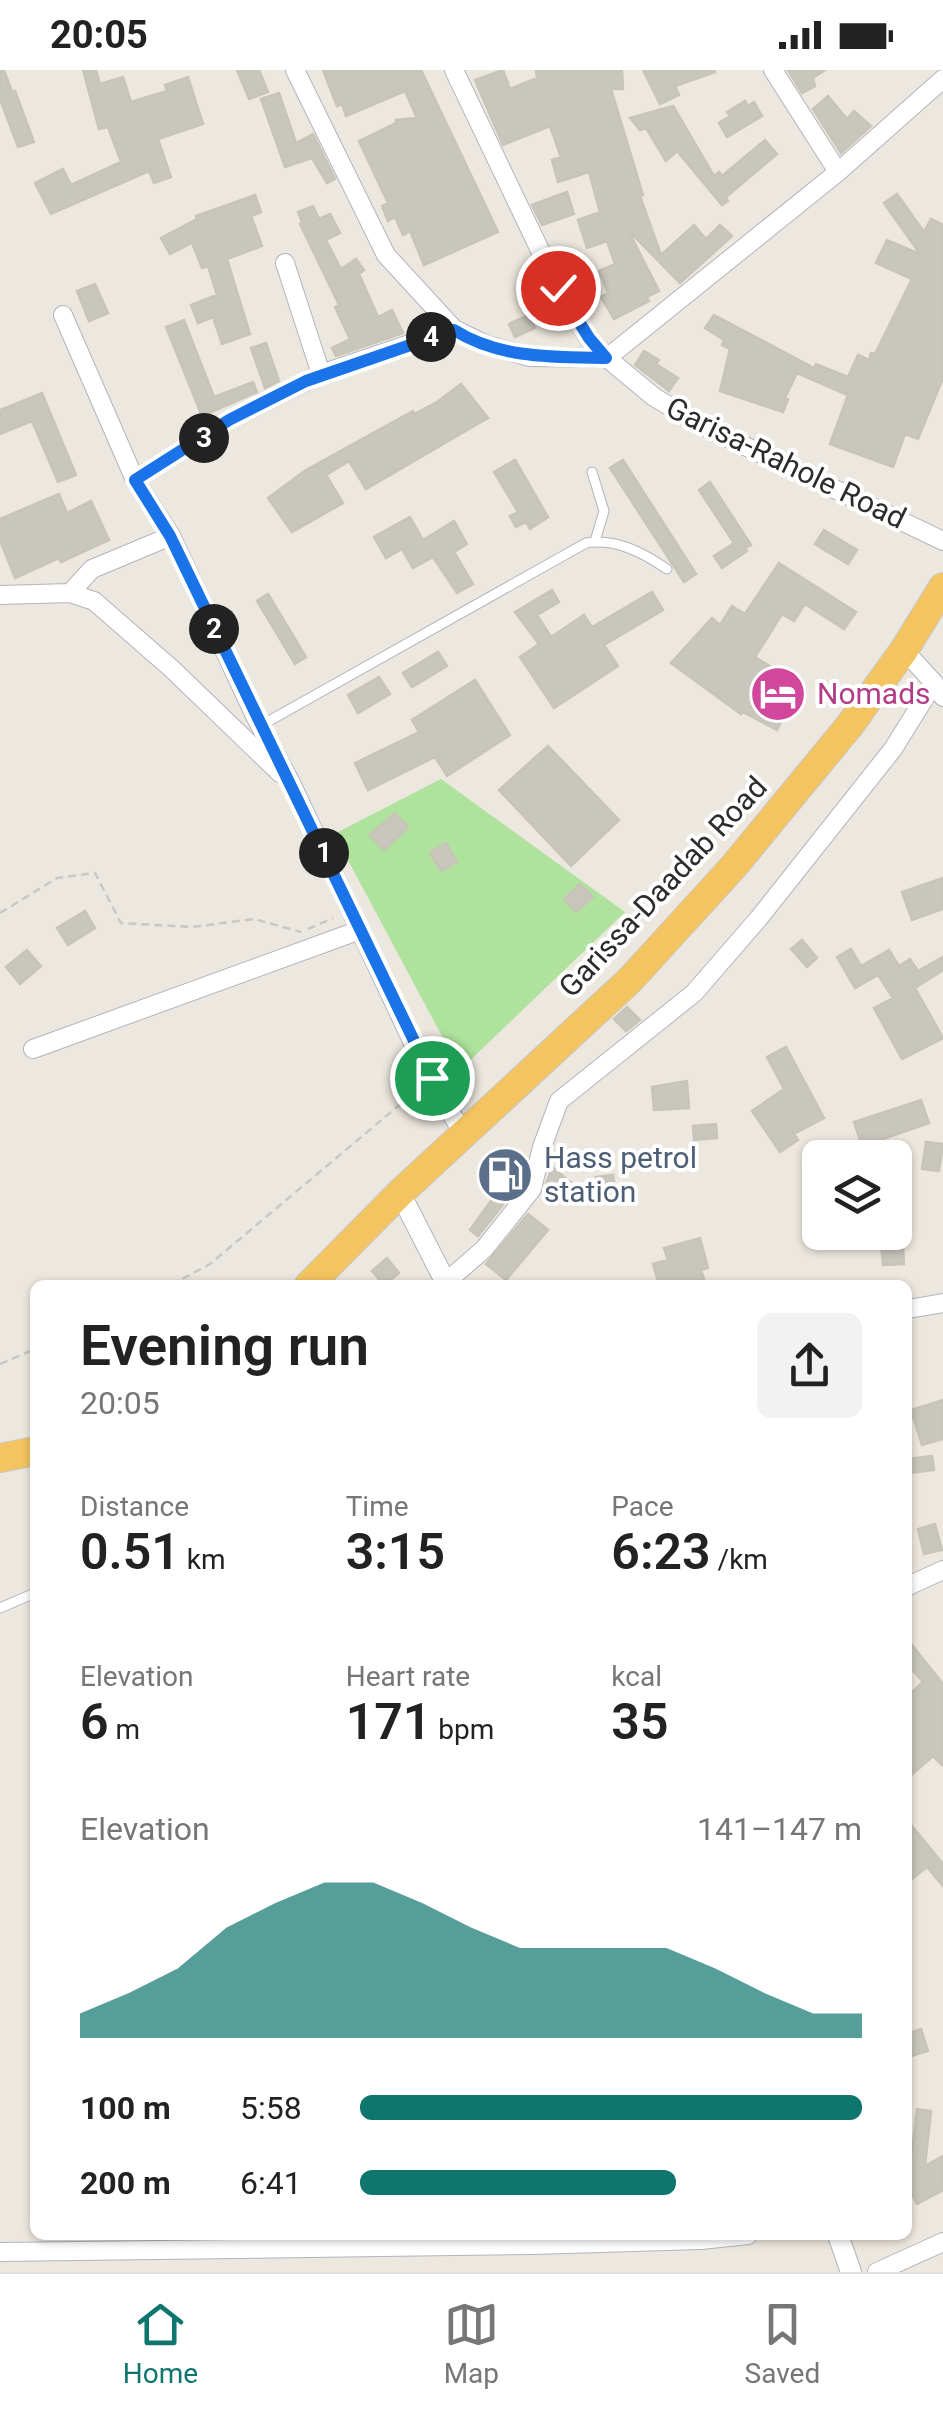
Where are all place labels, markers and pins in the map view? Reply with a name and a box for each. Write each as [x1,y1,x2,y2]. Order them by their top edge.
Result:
pin [516,246,601,331]
pin: 4 [406,312,456,362]
pin: 3 [179,413,229,463]
pin: 2 [189,604,239,654]
hotel icon: Nomads [748,664,808,724]
place label: Nomads [817,676,931,711]
pin: 1 [299,828,349,878]
pin [390,1036,475,1121]
place label: Hass petrol station [544,1140,697,1209]
fuel station icon: Hass petrol station [475,1145,535,1205]

